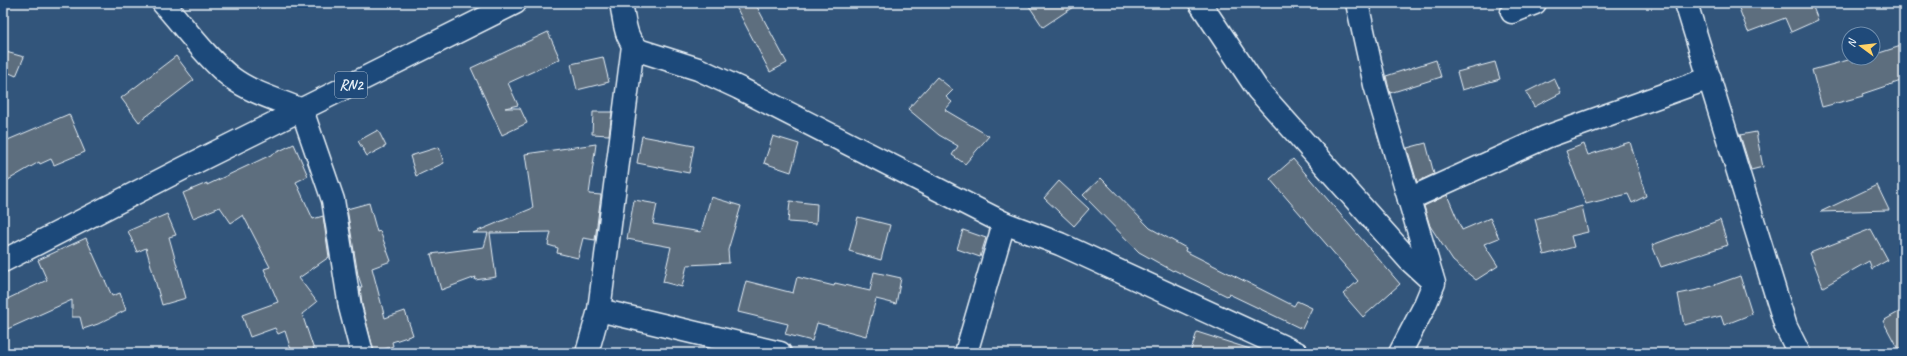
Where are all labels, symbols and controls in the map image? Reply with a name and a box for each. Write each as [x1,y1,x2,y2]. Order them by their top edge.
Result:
north arrow [1841,26,1881,66]
text: N [1844,36,1860,49]
road number: RN2 [335,72,367,98]

